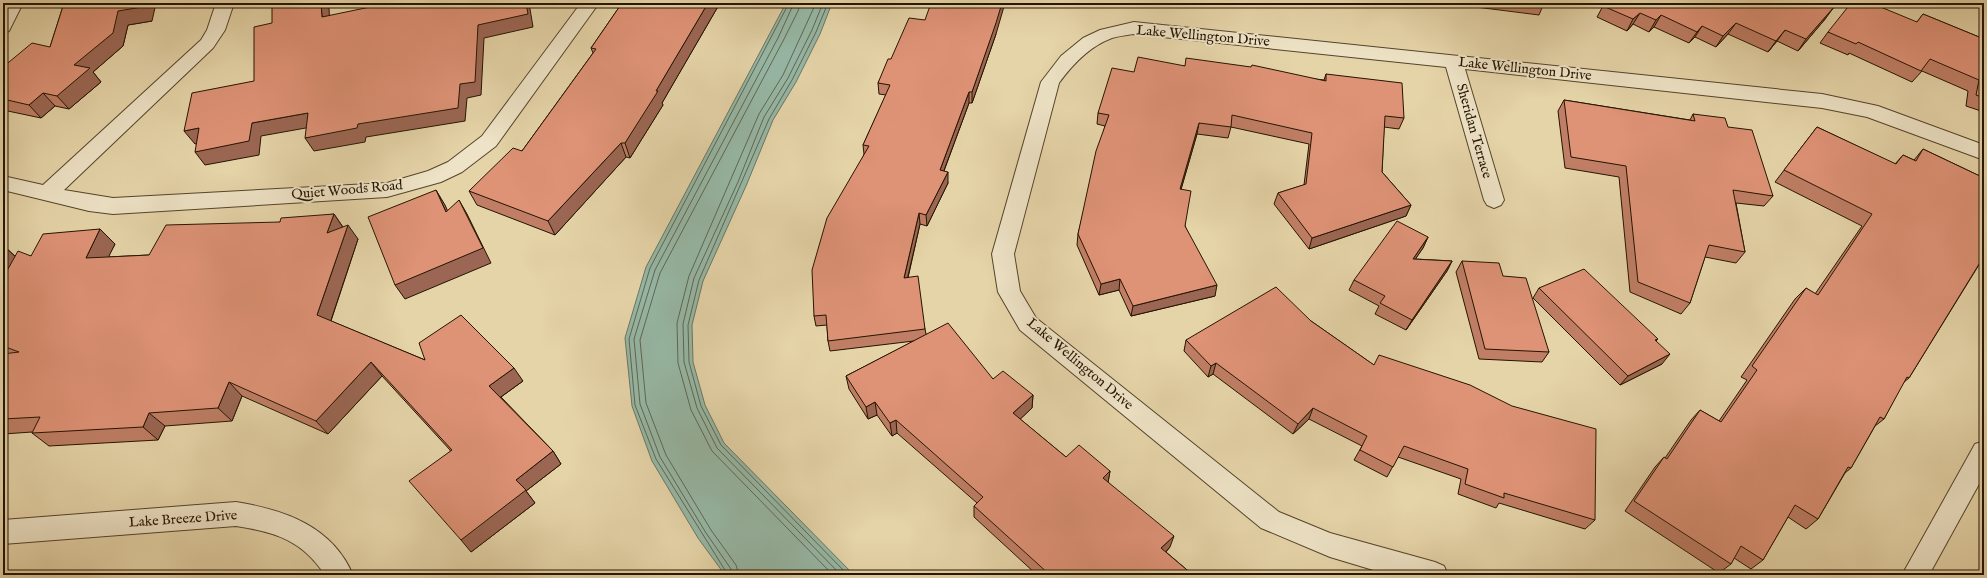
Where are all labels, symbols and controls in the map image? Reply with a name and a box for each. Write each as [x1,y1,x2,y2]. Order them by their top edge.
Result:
street label: Lake Wellington Drive [1136,21,1271,51]
street label: Lake Wellington Drive [1457,53,1593,85]
street label: Sheridan Terrace [1452,81,1496,181]
street label: Quiet Woods Road [291,176,404,204]
street label: Lake Wellington Drive [1023,314,1137,414]
street label: Lake Breeze Drive [128,506,238,532]

